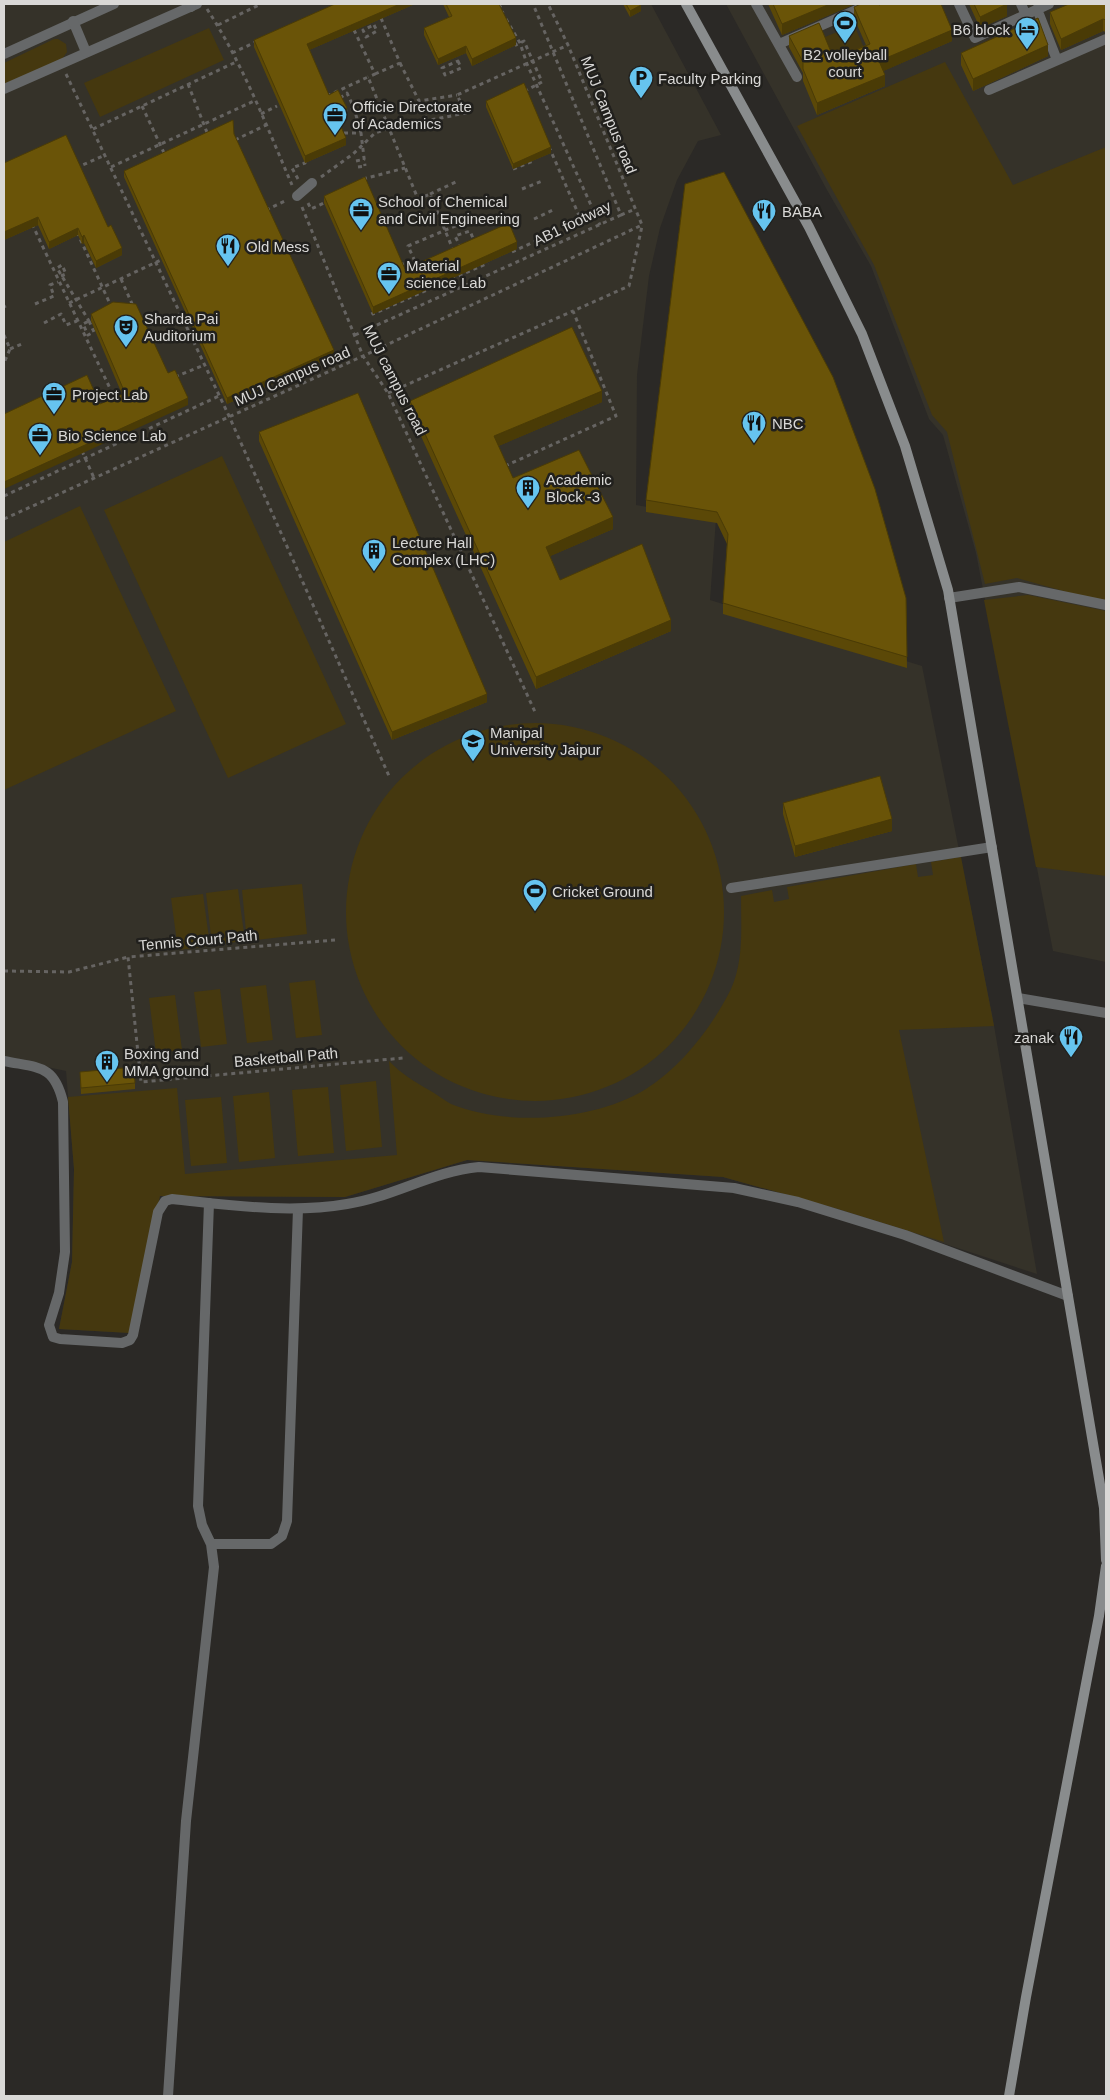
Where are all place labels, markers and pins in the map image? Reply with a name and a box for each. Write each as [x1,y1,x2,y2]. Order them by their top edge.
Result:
sports icon: B2 volleyball court [832,10,858,44]
hotel icon: B6 block [1014,16,1040,50]
place label: B6 block [952,21,1010,38]
place label: B2 volleyball court [803,46,887,80]
parking icon: Faculty Parking [628,65,654,99]
place label: Faculty Parking [658,70,761,87]
place label: Officie Directorate of Academics [352,98,472,132]
office icon: Officie Directorate of Academics [322,102,348,136]
place label: School of Chemical and Civil Engineering [378,193,520,227]
office icon: School of Chemical and Civil Engineering [348,197,374,231]
restaurant icon: BABA [751,198,777,232]
place label: BABA [782,203,822,220]
restaurant icon: Old Mess [215,233,241,267]
place label: Old Mess [246,238,309,255]
place label: Material science Lab [406,257,486,291]
office icon: Material science Lab [376,261,402,295]
place label: Sharda Pai Auditorium [144,310,218,344]
theatre icon: Sharda Pai Auditorium [113,314,139,348]
office icon: Project Lab [41,381,67,415]
place label: Project Lab [72,386,148,403]
restaurant icon: NBC [741,410,767,444]
place label: NBC [772,415,804,432]
office icon: Bio Science Lab [27,422,53,456]
place label: Bio Science Lab [58,427,166,444]
place label: Academic Block -3 [546,471,612,505]
building icon: Academic Block -3 [515,475,541,509]
place label: Lecture Hall Complex (LHC) [392,534,495,568]
building icon: Lecture Hall Complex (LHC) [361,538,387,572]
place label: Manipal University Jaipur [490,724,601,758]
school or university icon: Manipal University Jaipur [460,728,486,762]
sports icon: Cricket Ground [522,878,548,912]
place label: Cricket Ground [552,883,653,900]
restaurant icon: zanak [1058,1024,1084,1058]
place label: zanak [1014,1029,1054,1046]
place label: Boxing and MMA ground [124,1045,209,1079]
building icon: Boxing and MMA ground [94,1049,120,1083]

